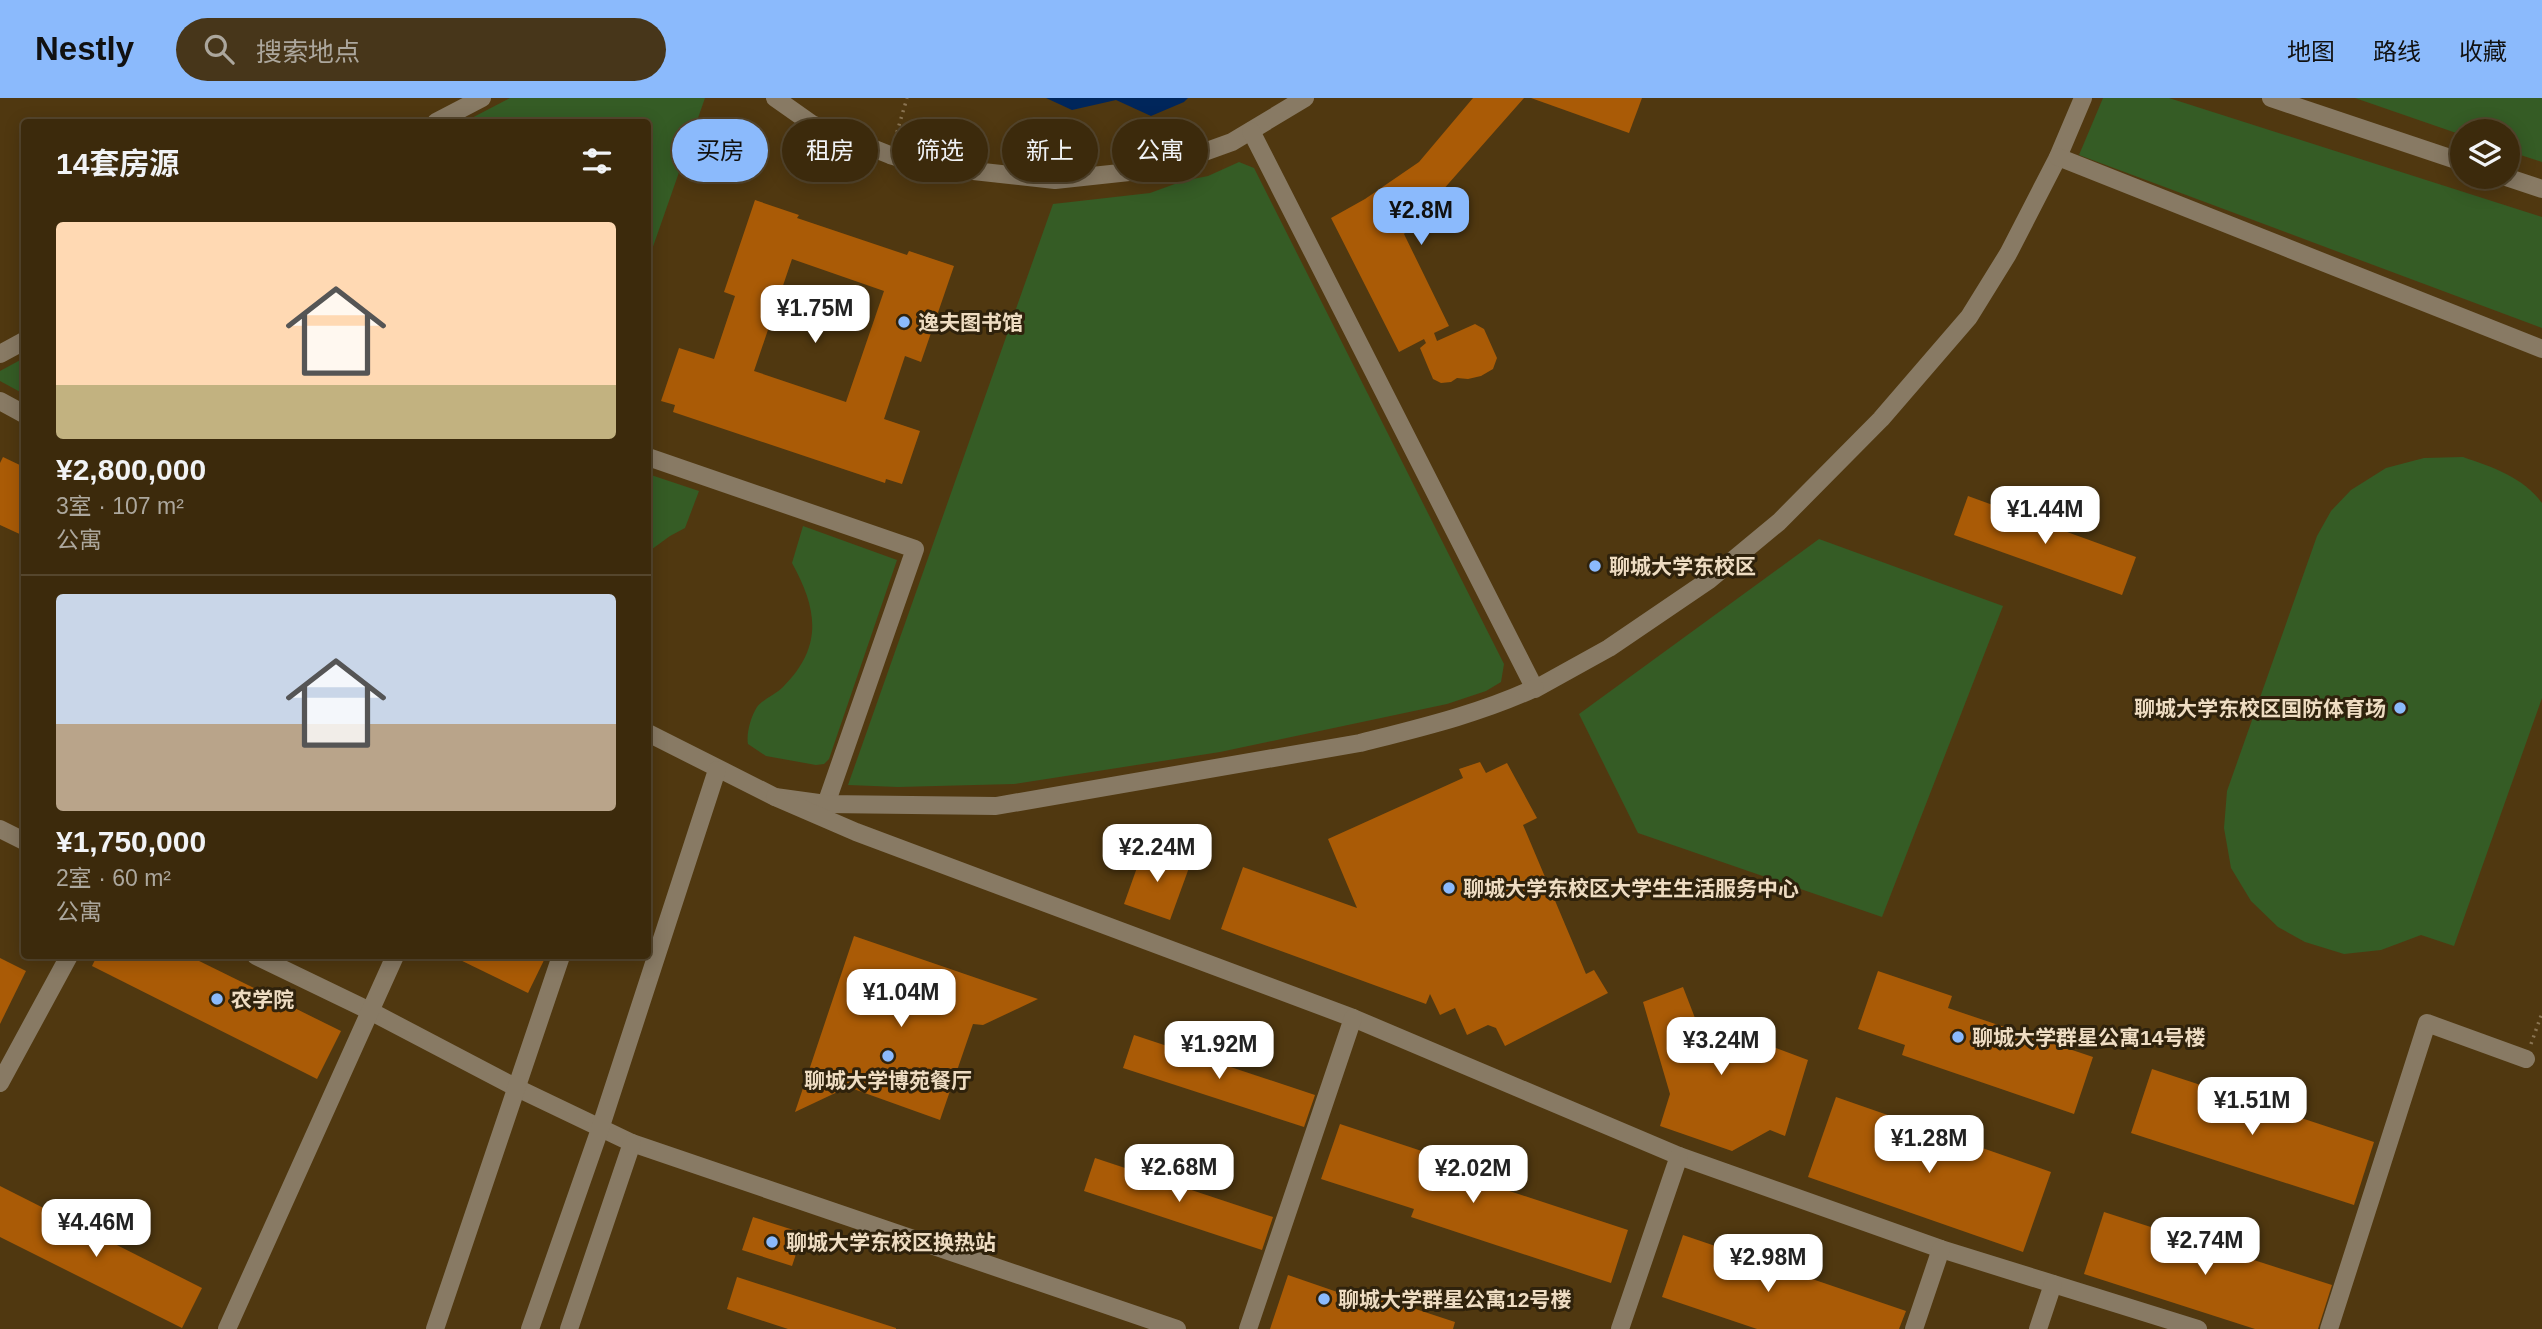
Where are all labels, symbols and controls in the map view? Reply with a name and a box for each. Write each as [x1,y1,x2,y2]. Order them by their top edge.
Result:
search box [176,18,666,81]
text: Nestly [35,30,134,67]
icon: search [200,30,238,68]
text: 搜索地点 [256,37,360,67]
text: 地图 [2287,38,2335,65]
text: 路线 [2373,38,2421,65]
text: 收藏 [2459,38,2507,65]
chip: 买房 [672,119,768,182]
chip: 租房 [782,119,878,182]
chip: 筛选 [892,119,988,182]
chip: 新上 [1002,119,1098,182]
chip: 公寓 [1112,119,1208,182]
map controls [2450,119,2520,189]
button: layers [2450,119,2520,189]
icon: filters [578,142,616,180]
text: 14套房源 [56,147,179,180]
pin: ¥2.8M [1372,188,1470,247]
text: ¥2.8M [1389,197,1453,223]
icon: home [273,268,399,394]
pin: ¥1.75M [758,286,872,345]
text: ¥1.75M [777,295,853,321]
place label: 逸夫图书馆 [918,311,1023,334]
marker: 逸夫图书馆 [896,314,912,330]
text: ¥2,800,000 [56,453,206,486]
pin: ¥1.44M [1988,486,2102,546]
text: 3室 · 107 m² [56,493,184,519]
text: ¥1.44M [2007,496,2083,522]
text: 公寓 [56,527,102,553]
place label: 聊城大学东校区 [1609,555,1756,578]
marker: 聊城大学东校区 [1587,558,1603,574]
icon: home [273,640,399,766]
place label: 聊城大学东校区国防体育场 [2134,697,2386,720]
marker: 聊城大学东校区国防体育场 [2392,700,2408,716]
pin: ¥2.24M [1100,824,1214,884]
text: ¥1,750,000 [56,825,206,858]
text: ¥2.24M [1119,834,1195,860]
text: 2室 · 60 m² [56,865,171,891]
place label: 聊城大学东校区大学生生活服务中心 [1463,877,1799,900]
marker: 聊城大学东校区大学生生活服务中心 [1441,880,1457,896]
text: 公寓 [56,899,102,925]
pin: ¥1.04M [844,970,958,1029]
text: ¥1.04M [863,979,939,1005]
place label: 农学院 [231,988,294,1011]
marker: 农学院 [209,991,225,1007]
pin: ¥3.24M [1664,1018,1778,1077]
pin: ¥1.92M [1162,1021,1276,1081]
place label: 聊城大学群星公寓14号楼 [1972,1026,2205,1049]
text: ¥3.24M [1683,1027,1759,1053]
marker: 聊城大学群星公寓14号楼 [1950,1029,1966,1045]
text: ¥1.92M [1181,1031,1257,1057]
marker: 聊城大学博苑餐厅 [880,1048,896,1064]
place label: 聊城大学博苑餐厅 [804,1069,972,1092]
pin: ¥1.51M [2195,1077,2309,1137]
text: ¥1.51M [2214,1087,2290,1113]
pin: ¥1.28M [1872,1116,1986,1175]
text: ¥1.28M [1891,1125,1967,1151]
pin: ¥2.68M [1122,1144,1236,1204]
pin: ¥2.02M [1416,1146,1530,1205]
text: ¥2.68M [1141,1154,1217,1180]
text: ¥2.02M [1435,1155,1511,1181]
pin: ¥4.46M [39,1200,153,1259]
text: ¥4.46M [58,1209,134,1235]
pin: ¥2.74M [2148,1218,2262,1277]
text: ¥2.74M [2167,1227,2243,1253]
place label: 聊城大学东校区换热站 [786,1231,996,1254]
marker: 聊城大学东校区换热站 [764,1234,780,1250]
pin: ¥2.98M [1711,1234,1825,1294]
text: ¥2.98M [1730,1244,1806,1270]
place label: 聊城大学群星公寓12号楼 [1338,1288,1571,1311]
marker: 聊城大学群星公寓12号楼 [1316,1291,1332,1307]

